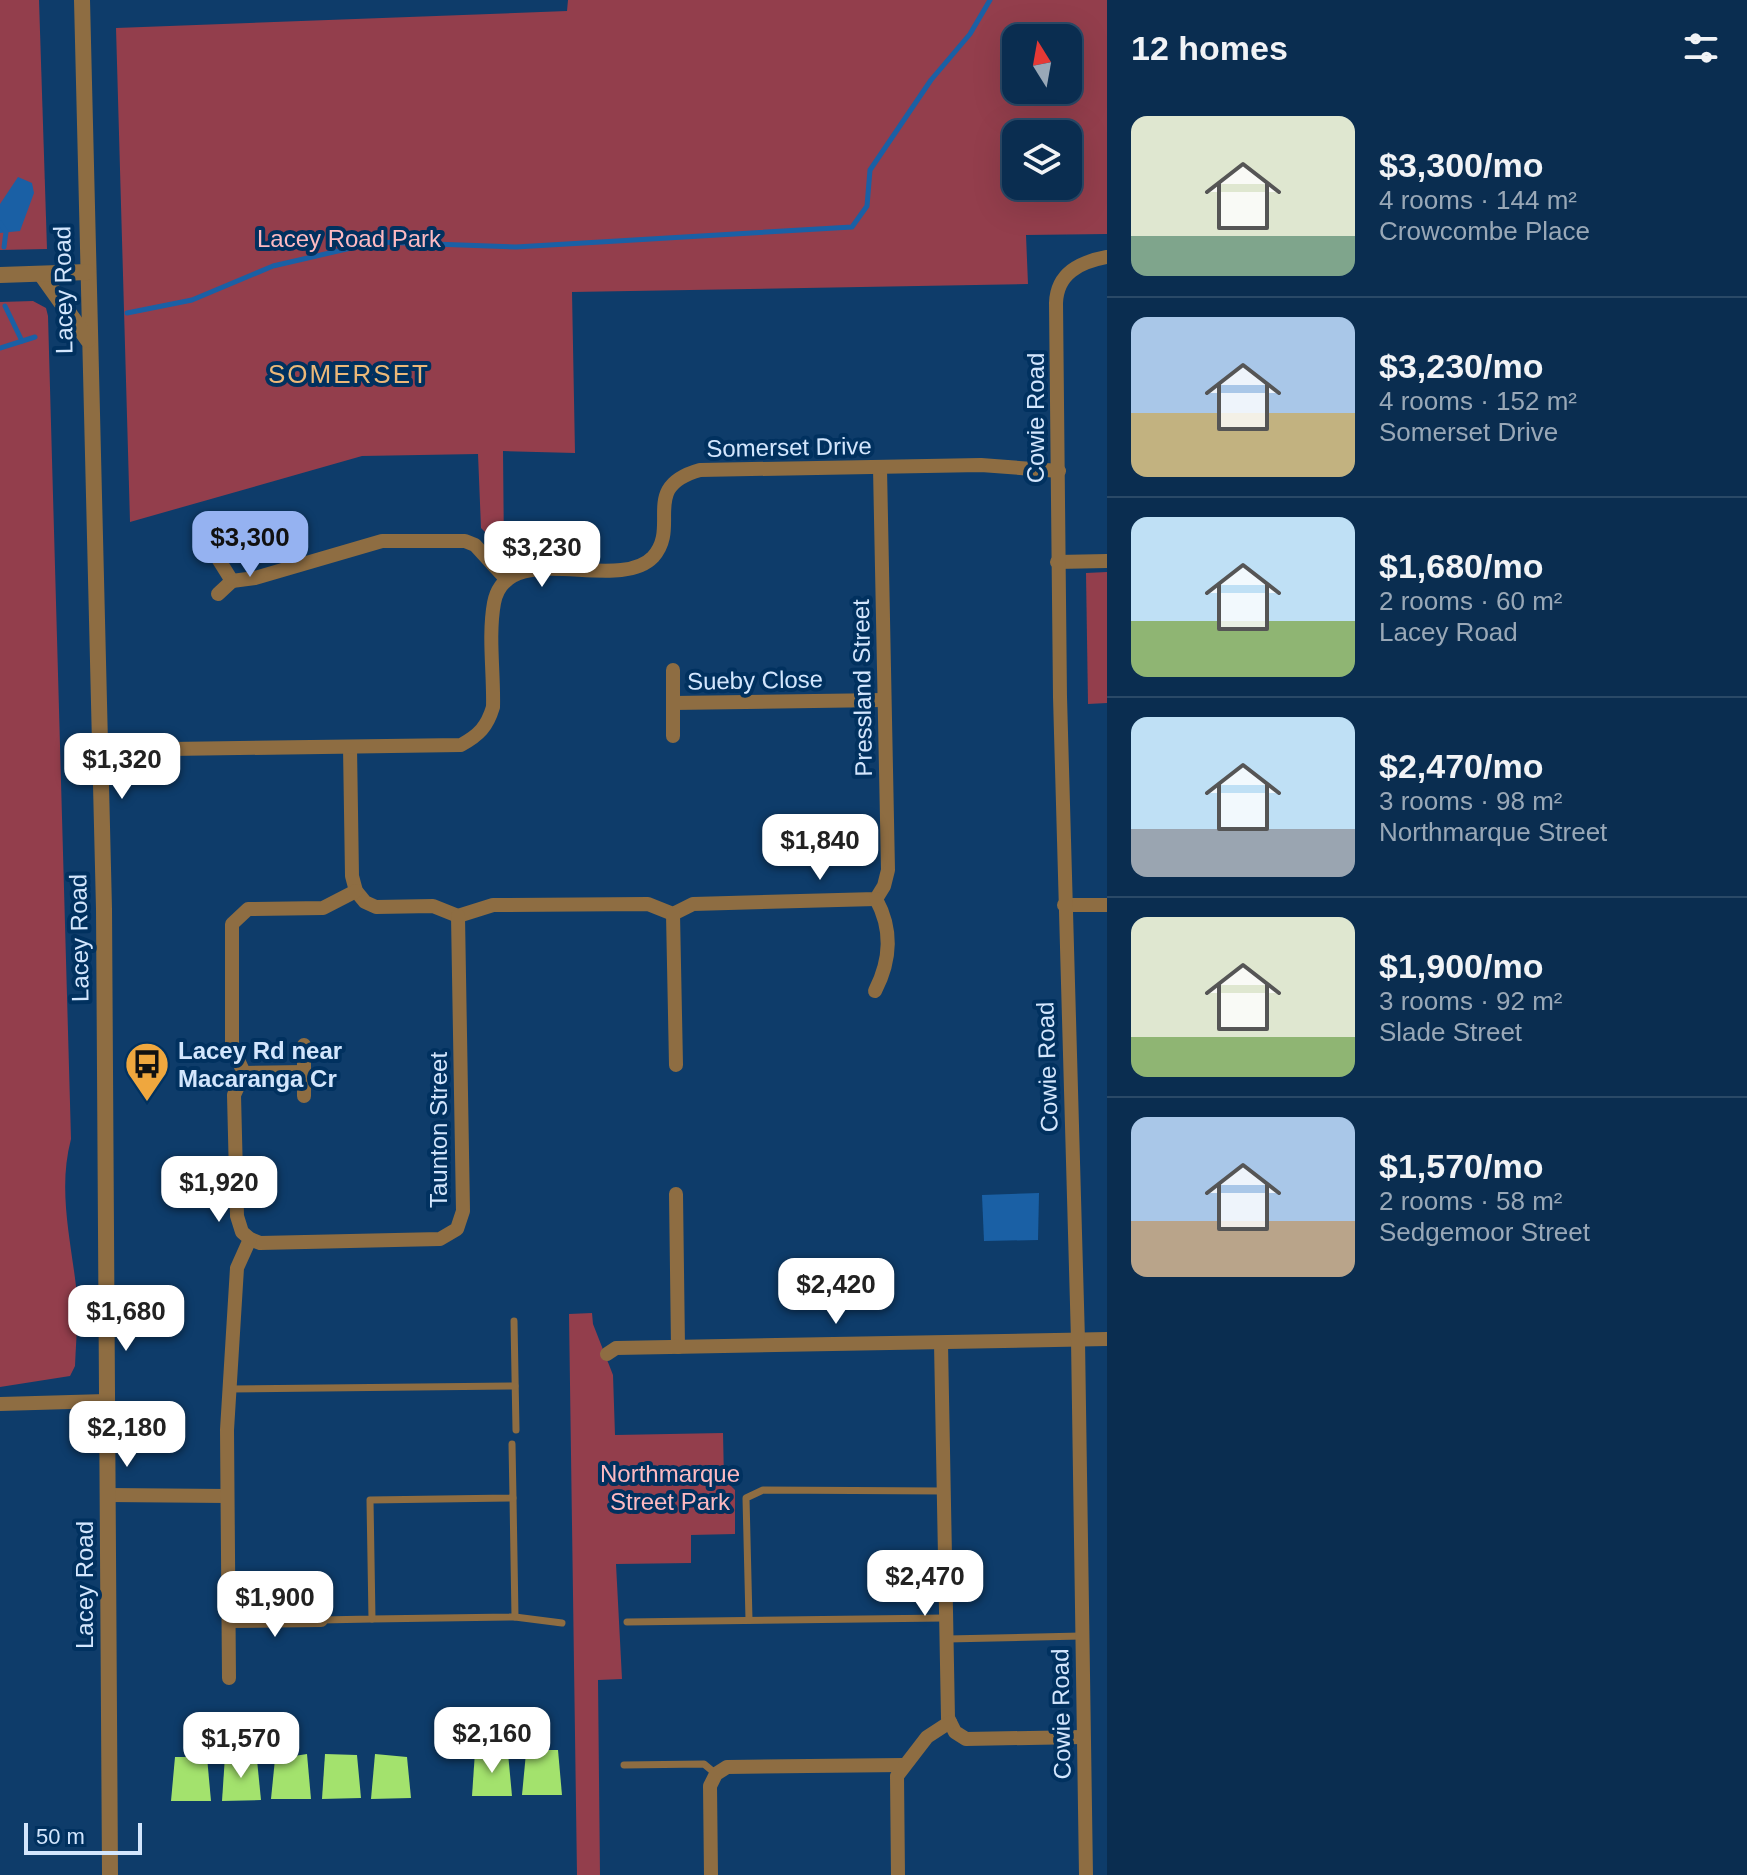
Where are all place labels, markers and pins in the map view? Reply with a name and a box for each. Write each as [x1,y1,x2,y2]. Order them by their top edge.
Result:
pin: $3,300 [185,511,315,579]
pin: $3,230 [477,521,607,589]
pin: $1,320 [57,733,187,801]
pin: $1,840 [755,814,885,882]
place label: Lacey Rd near Macaranga Cr [178,1037,342,1092]
bus stop icon: Lacey Rd near Macaranga Cr [123,1040,171,1103]
pin: $1,920 [154,1156,284,1224]
pin: $2,420 [771,1258,901,1326]
pin: $1,680 [61,1285,191,1353]
pin: $2,180 [62,1401,192,1469]
pin: $2,470 [860,1550,990,1618]
pin: $1,900 [210,1571,340,1639]
pin: $2,160 [427,1707,557,1775]
pin: $1,570 [176,1712,306,1780]

